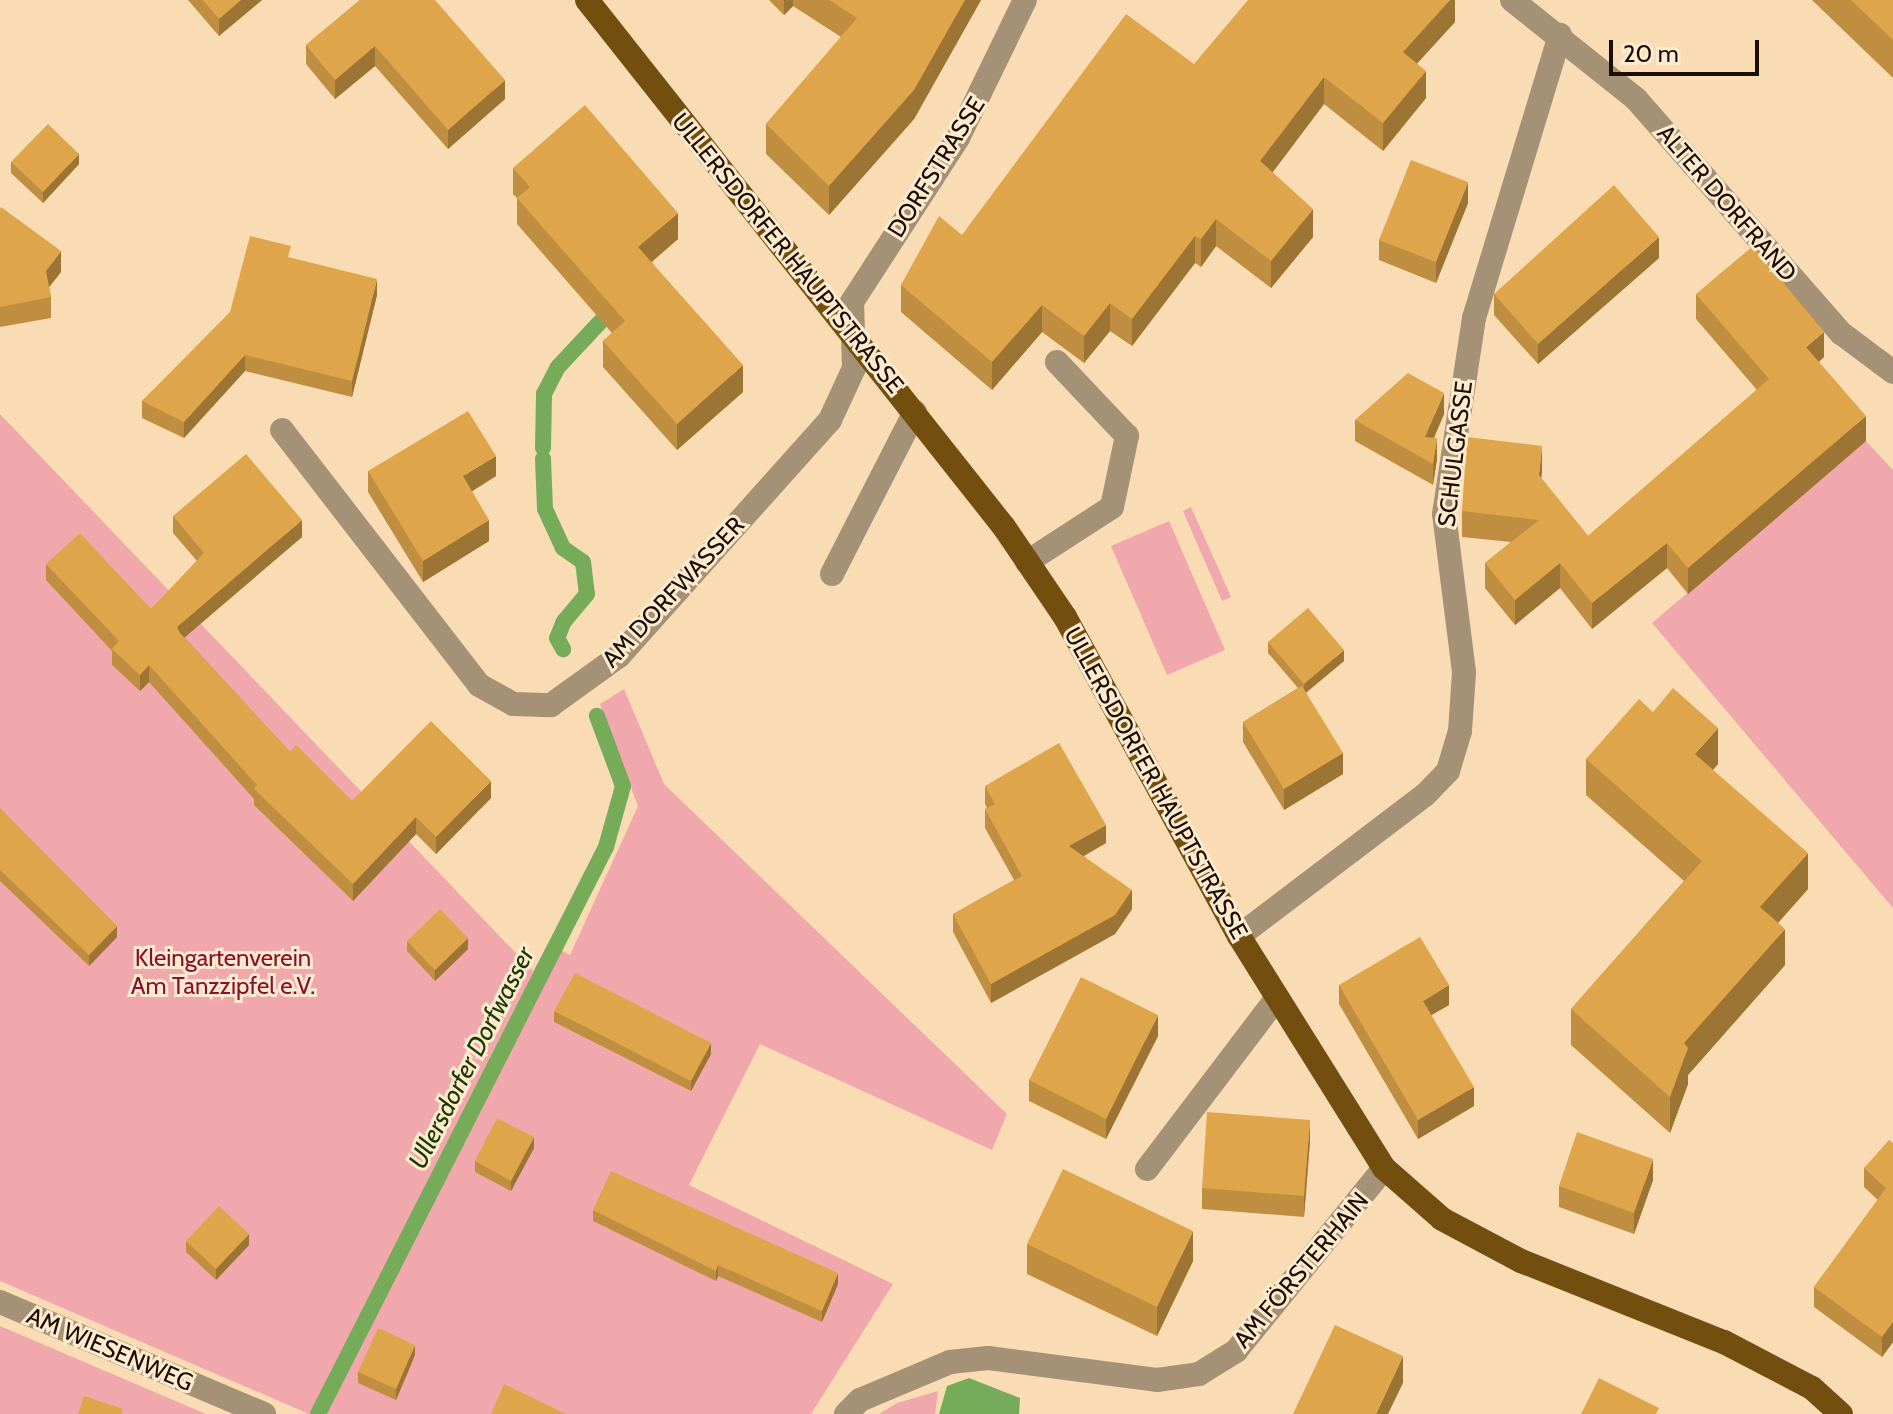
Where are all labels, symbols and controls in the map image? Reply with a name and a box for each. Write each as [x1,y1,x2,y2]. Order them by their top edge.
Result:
scale bar [1613,24,1763,74]
text: 20 m [1623,39,1679,68]
street label: DORFSTRASSE [881,91,991,243]
street label: ULLERSDORFER HAUPTSTRASSE [666,107,910,399]
street label: ALTER DORFRAND [1651,119,1803,287]
street label: SCHULGASSE [1432,379,1478,529]
street label: AM DORFWASSER [596,511,750,673]
street label: ULLERSDORFER HAUPTSTRASSE [1058,622,1254,944]
water label: Ullersdorfer Dorfwasser [403,942,541,1174]
park label: Kleingartenverein Am Tanzzipfel e.V. [131,944,315,1000]
street label: AM FÖRSTERHAIN [1228,1186,1374,1354]
street label: AM WIESENWEG [23,1301,197,1397]

